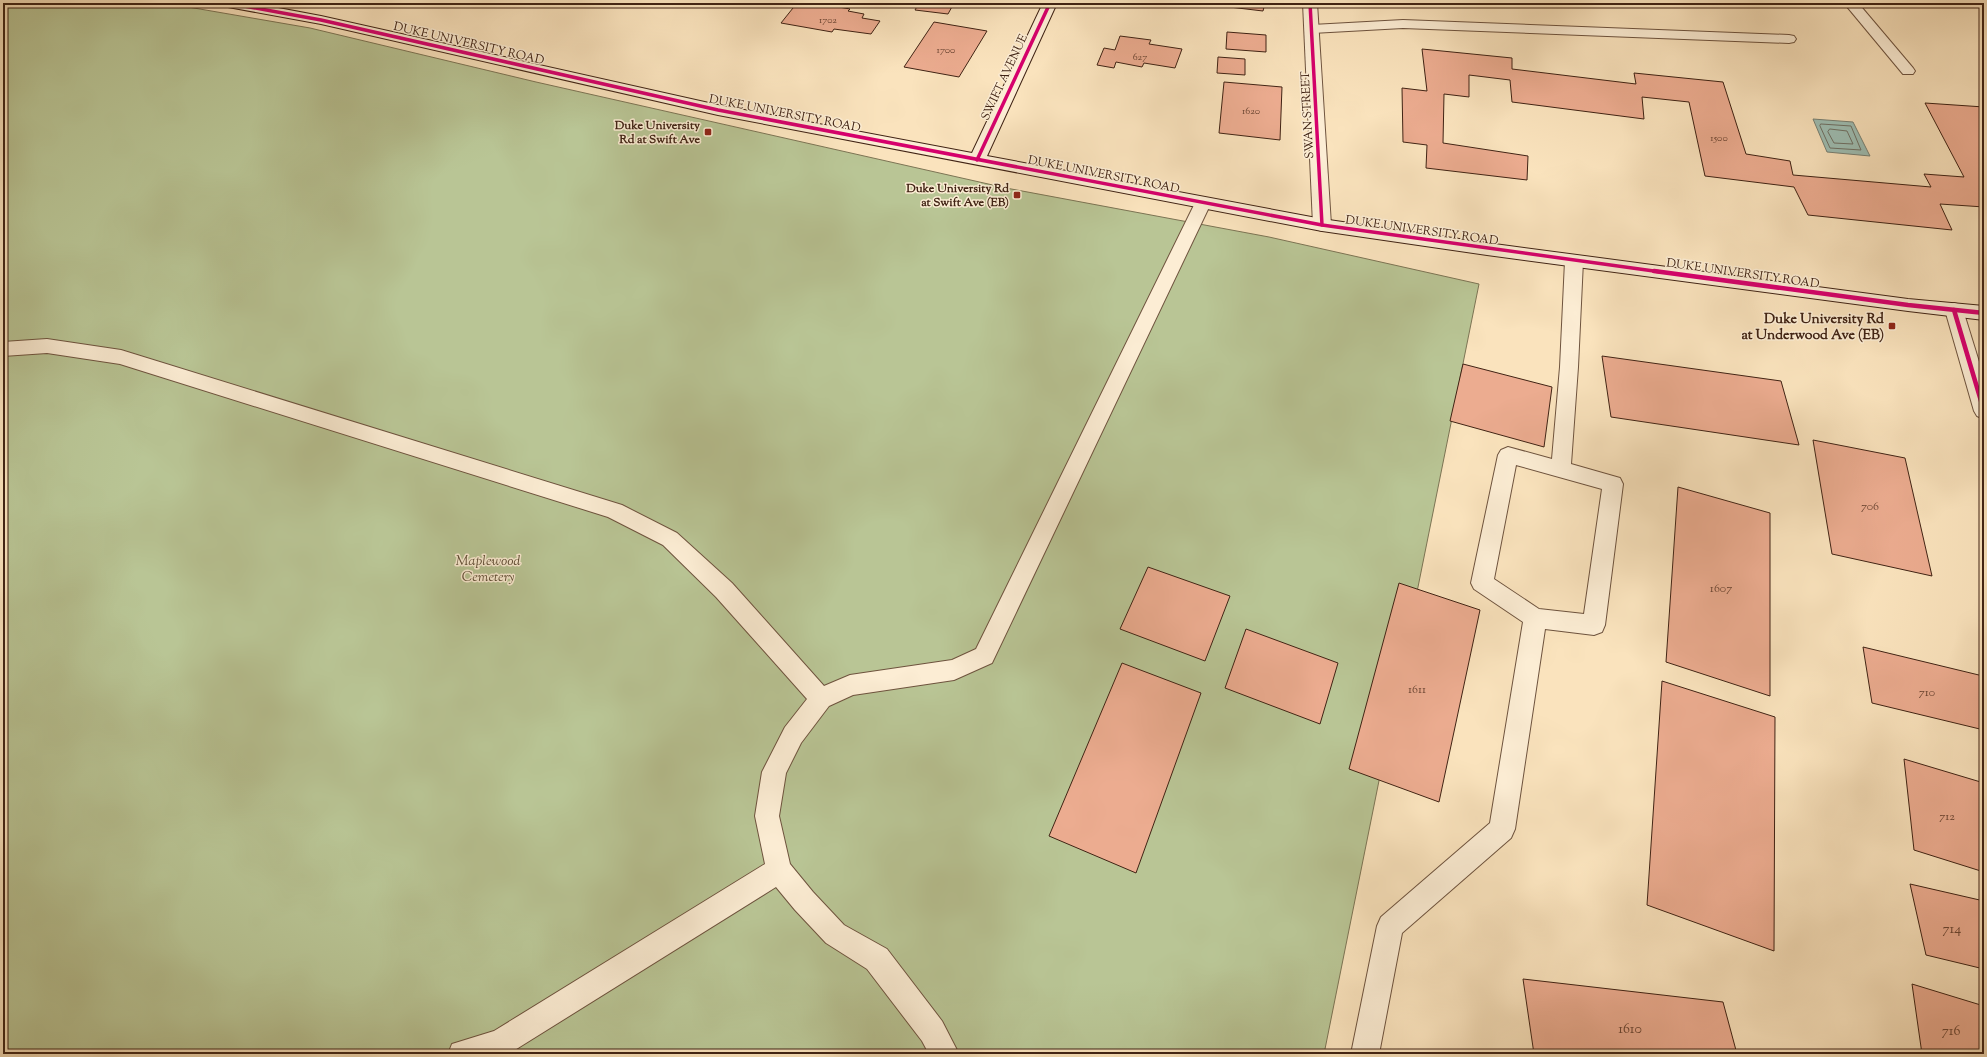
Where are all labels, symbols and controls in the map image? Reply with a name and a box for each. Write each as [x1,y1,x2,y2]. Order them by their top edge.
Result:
house number: 1702 [819,13,837,28]
street label: DUKE UNIVERSITY ROAD [392,18,546,70]
street label: SWIFT AVENUE [977,31,1033,124]
house number: 1700 [937,43,955,58]
house number: 627 [1133,50,1147,65]
street label: SWAN STREET [1297,70,1319,159]
street label: DUKE UNIVERSITY ROAD [707,90,862,138]
house number: 1620 [1242,104,1260,119]
place label: Duke University Rd at Swift Ave [614,117,700,149]
marker: Duke University Rd at Swift Ave [703,127,713,137]
house number: 1500 [1710,131,1728,146]
street label: DUKE UNIVERSITY ROAD [1026,151,1181,199]
place label: Duke University Rd at Swift Ave (EB) [905,180,1009,212]
marker: Duke University Rd at Swift Ave (EB) [1012,190,1022,200]
street label: DUKE UNIVERSITY ROAD [1344,211,1499,251]
street label: DUKE UNIVERSITY ROAD [1665,254,1820,294]
place label: Duke University Rd at Underwood Ave (EB) [1742,310,1884,346]
marker: Duke University Rd at Underwood Ave (EB) [1887,321,1897,331]
house number: 706 [1861,498,1879,516]
park label: Maplewood Cemetery [456,552,520,588]
house number: 1607 [1710,580,1732,598]
house number: 1611 [1408,681,1426,699]
house number: 710 [1919,684,1935,702]
house number: 712 [1939,808,1955,826]
house number: 714 [1943,920,1961,940]
house number: 1610 [1618,1020,1642,1040]
house number: 716 [1942,1022,1960,1042]

